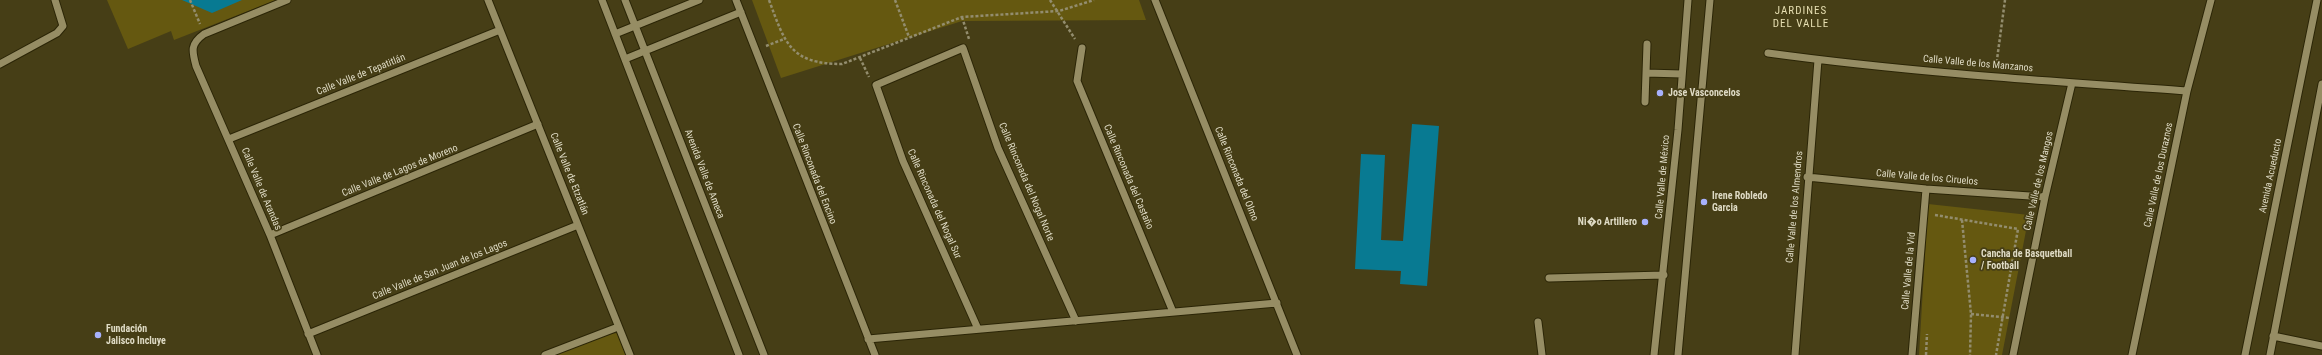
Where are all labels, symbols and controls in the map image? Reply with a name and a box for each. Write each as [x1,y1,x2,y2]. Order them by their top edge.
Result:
district label: JARDINES DEL VALLE [1773,4,1829,30]
street label: Calle Valle de Tepatitlán [315,52,407,98]
street label: Calle Valle de los Manzanos [1922,53,2034,75]
place label: Jose Vasconcelos [1668,87,1740,99]
marker: Jose Vasconcelos [1655,88,1665,98]
street label: Calle Rinconada del Nogal Norte [996,121,1056,243]
street label: Calle Valle de los Duraznos [2142,121,2176,229]
street label: Calle Rinconada del Encino [789,122,839,226]
street label: Calle Rinconada del Castaño [1100,123,1156,231]
street label: Calle Rinconada del Olmo [1212,125,1260,223]
street label: Avenida Valle de Ameca [681,128,727,220]
street label: Calle Valle de los Mangos [2022,130,2056,232]
street label: Calle Valle de Etzatlán [547,131,591,217]
street label: Calle Valle de México [1653,134,1673,220]
street label: Avenida Acueducto [2257,138,2285,214]
street label: Calle Valle de Lagos de Moreno [340,142,460,200]
street label: Calle Valle de Arandas [238,146,284,232]
street label: Calle Rinconada del Nogal Sur [904,147,964,261]
street label: Calle Valle de los Almendros [1784,150,1806,264]
street label: Calle Valle de los Ciruelos [1876,168,1978,188]
place label: Irene Robledo Garcia [1712,190,1767,214]
marker: Irene Robledo Garcia [1699,197,1709,207]
place label: Ni�o Artillero [1578,216,1637,228]
marker: Ni�o Artillero [1640,217,1650,227]
street label: Calle Valle de la Vid [1900,232,1918,310]
street label: Calle Valle de San Juan de los Lagos [371,237,509,303]
place label: Cancha de Basquetball / Football [1981,248,2072,272]
marker: Cancha de Basquetball / Football [1968,255,1978,265]
place label: Fundación Jalisco Incluye [106,323,166,346]
marker: Fundación Jalisco Incluye [93,330,103,340]

